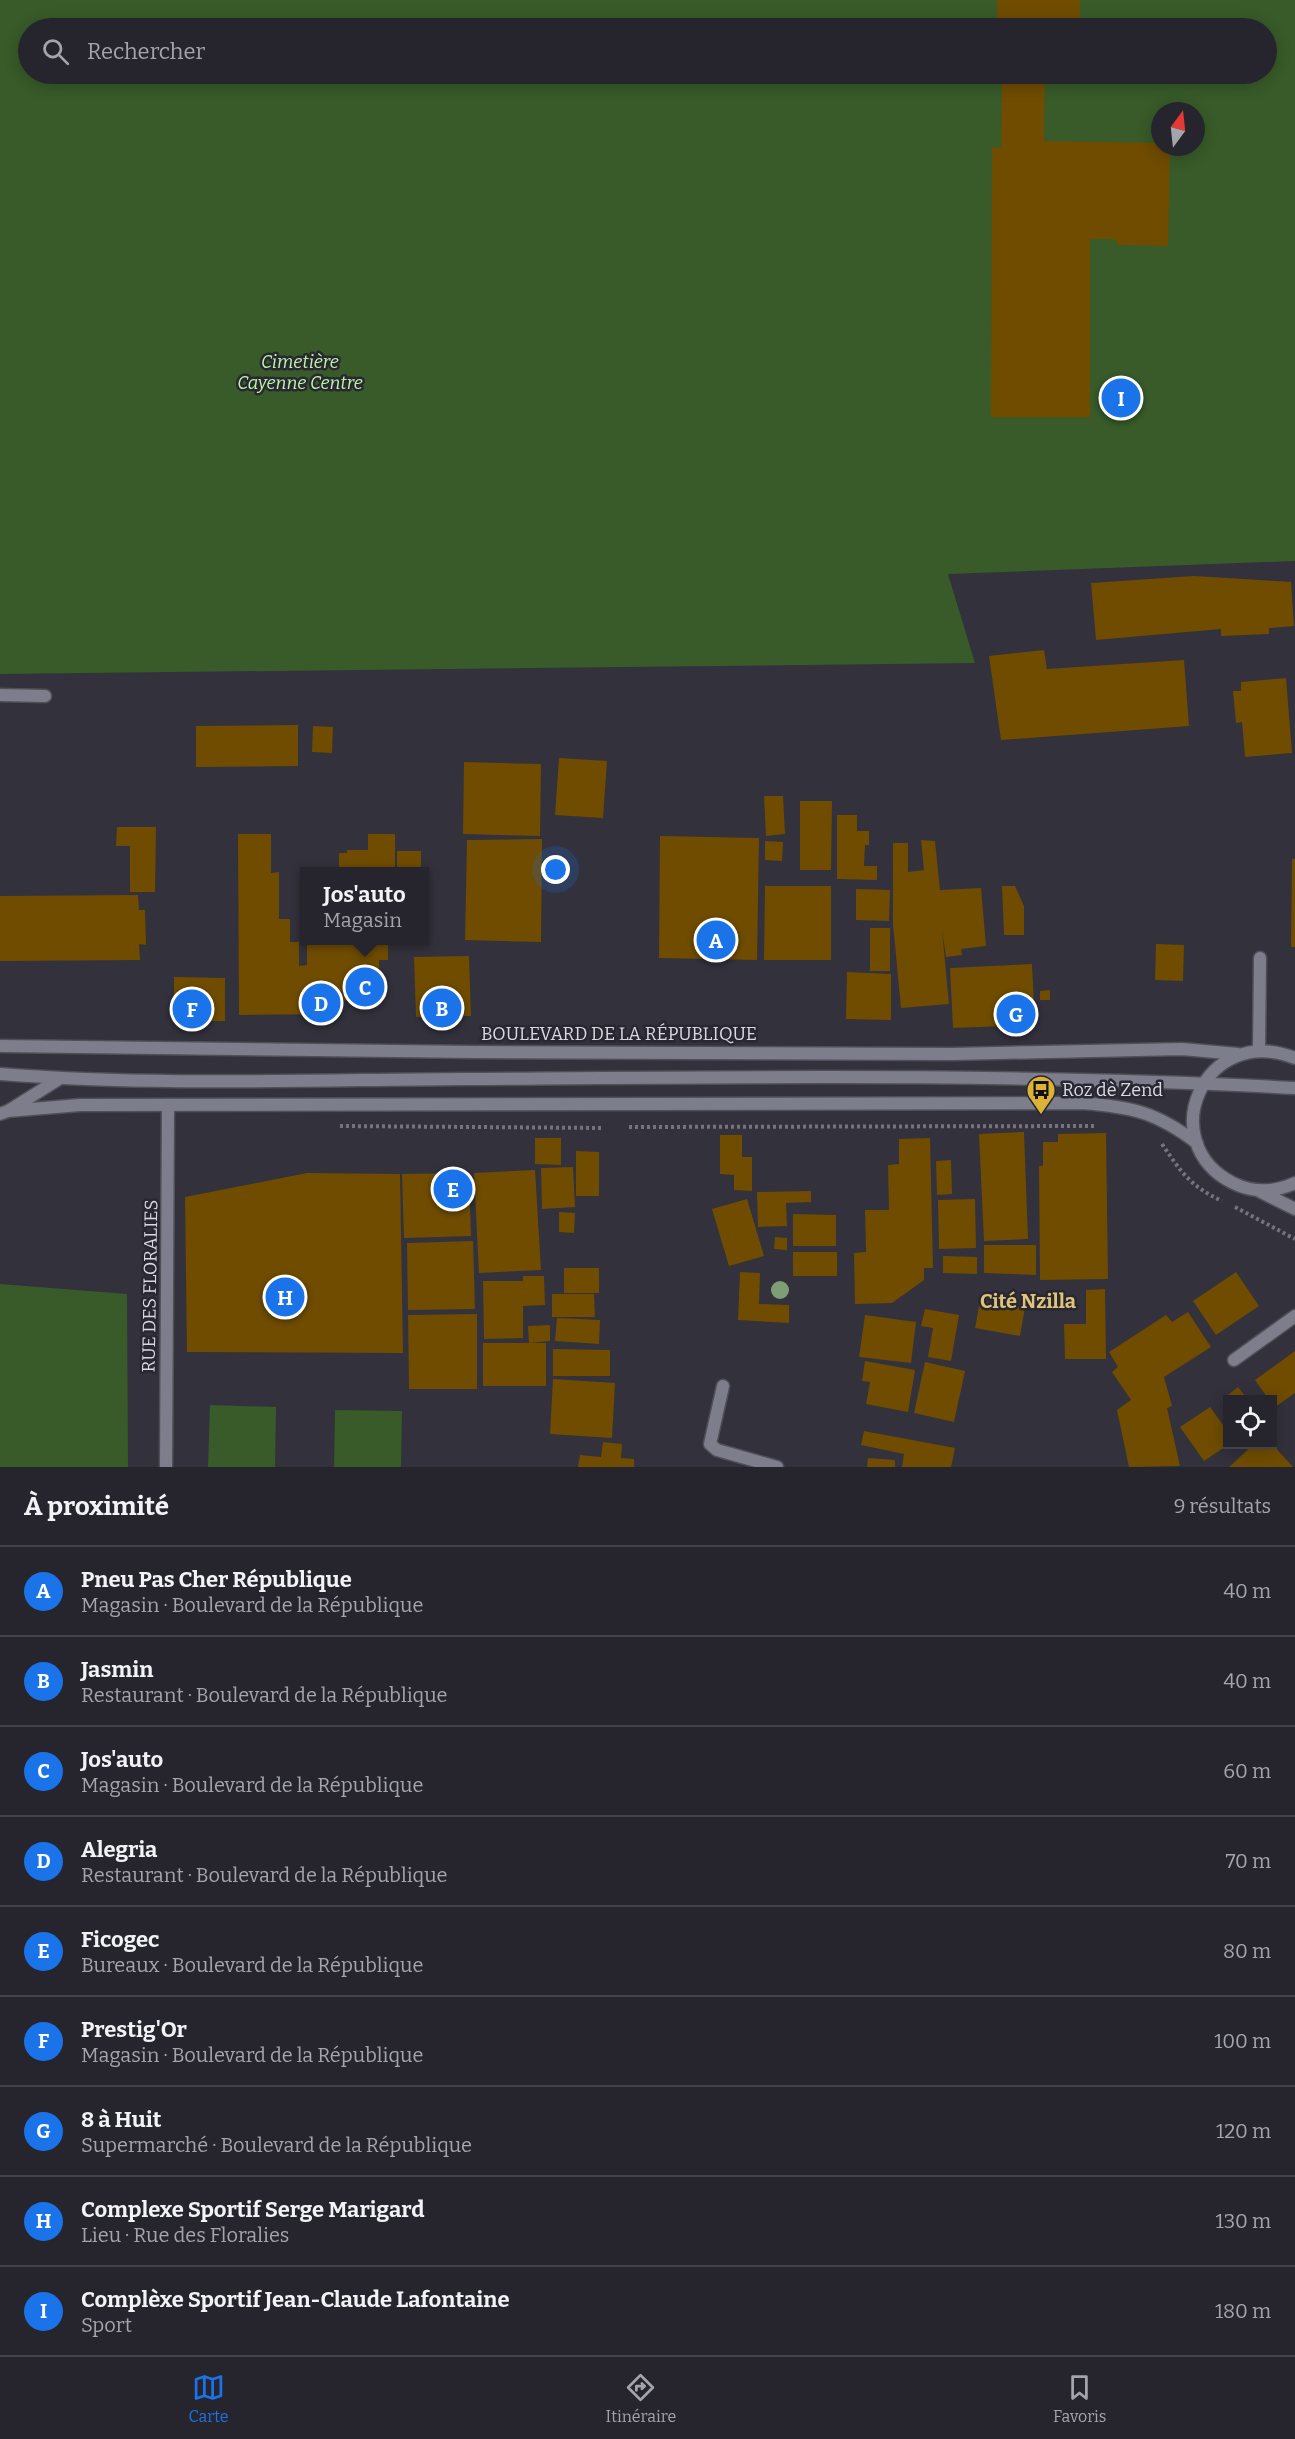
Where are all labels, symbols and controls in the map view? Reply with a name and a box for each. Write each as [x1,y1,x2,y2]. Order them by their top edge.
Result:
search box [18,18,1277,84]
icon: search [39,35,72,68]
text: Rechercher [87,38,205,65]
north arrow [1151,102,1205,156]
park label: Cimetière Cayenne Centre [237,351,363,394]
pin: I [1102,376,1140,420]
your location [541,855,570,884]
popup [300,867,429,945]
text: Jos'auto [323,881,406,908]
text: Magasin [323,908,402,932]
pin: A [696,918,736,962]
pin: C [346,964,385,1010]
pin: D [302,980,340,1026]
pin: F [172,986,212,1032]
pin: B [422,986,462,1030]
pin: G [996,992,1036,1036]
street label: BOULEVARD DE LA RÉPUBLIQUE [481,1022,757,1045]
bus stop icon: Roz dè Zend [1025,1074,1057,1116]
place label: Roz dè Zend [1062,1079,1163,1101]
pin: E [434,1166,472,1212]
street label: RUE DES FLORALIES [137,1199,163,1373]
pin: H [266,1274,304,1320]
district label: Cité Nzilla [980,1289,1076,1313]
map controls [1223,1395,1277,1449]
button: locate [1223,1395,1277,1449]
text: À proximité [24,1491,169,1522]
text: 9 résultats [1174,1494,1271,1518]
text: Pneu Pas Cher République [81,1566,352,1593]
text: A [36,1579,51,1603]
text: 40 m [1223,1579,1271,1603]
text: Magasin · Boulevard de la République [81,1593,423,1617]
text: Jasmin [81,1656,153,1683]
text: B [37,1669,50,1693]
text: 40 m [1223,1669,1271,1693]
text: Restaurant · Boulevard de la République [81,1683,448,1707]
text: Jos'auto [81,1746,163,1773]
text: C [37,1759,50,1783]
text: 60 m [1223,1759,1271,1783]
text: Magasin · Boulevard de la République [81,1773,423,1797]
text: Alegria [81,1836,157,1863]
text: D [36,1849,51,1873]
text: 70 m [1225,1849,1271,1873]
text: Restaurant · Boulevard de la République [81,1863,448,1887]
text: Ficogec [81,1926,159,1953]
text: E [37,1939,50,1963]
text: 80 m [1223,1939,1271,1963]
text: Bureaux · Boulevard de la République [81,1953,423,1977]
text: Prestig'Or [81,2016,187,2043]
text: F [38,2029,49,2053]
text: 100 m [1214,2029,1271,2053]
text: Magasin · Boulevard de la République [81,2043,423,2067]
text: 8 à Huit [81,2106,161,2133]
text: G [36,2119,51,2143]
text: 120 m [1216,2119,1271,2143]
text: Supermarché · Boulevard de la République [81,2133,472,2157]
text: Complexe Sportif Serge Marigard [81,2196,425,2223]
text: H [36,2209,51,2233]
text: 130 m [1216,2209,1271,2233]
text: Lieu · Rue des Floralies [81,2223,289,2247]
text: Complèxe Sportif Jean-Claude Lafontaine [81,2286,509,2313]
text: I [40,2299,47,2323]
text: 180 m [1215,2299,1271,2323]
text: Sport [81,2313,132,2337]
tab: Carte [188,2371,229,2426]
tab: Itinéraire [606,2371,676,2426]
tab: Favoris [1053,2371,1107,2426]

